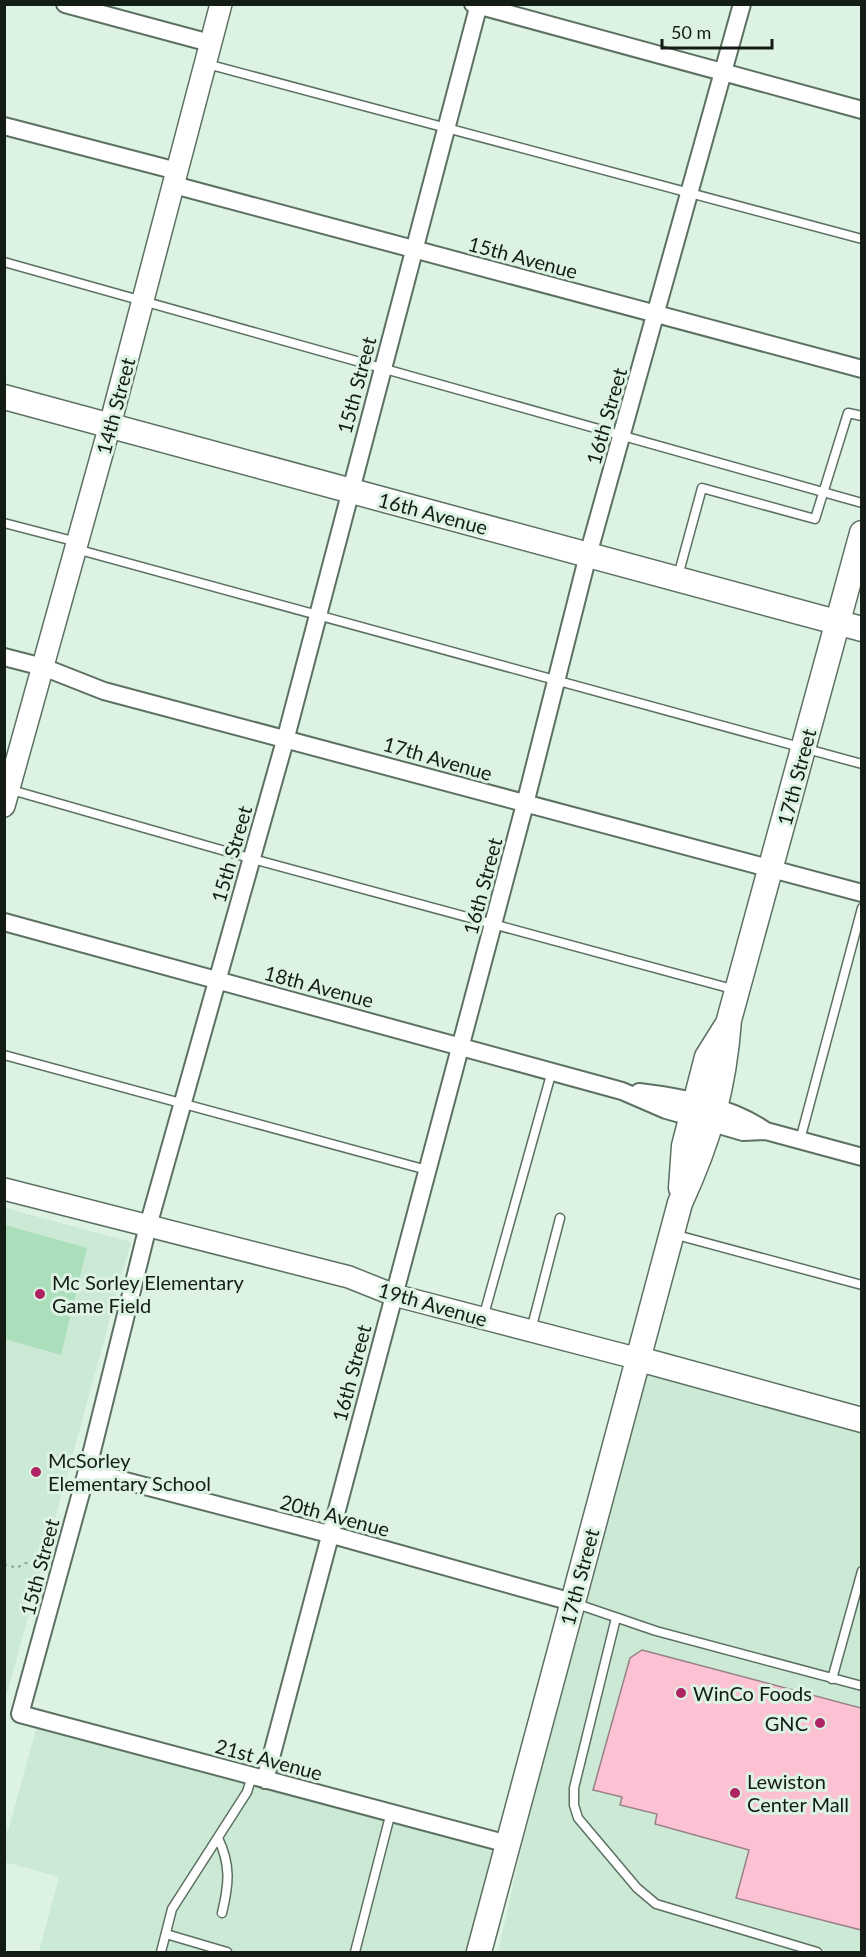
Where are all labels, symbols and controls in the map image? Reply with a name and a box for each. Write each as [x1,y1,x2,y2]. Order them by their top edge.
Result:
scale bar [662,12,772,50]
text: 50 m [671,21,711,43]
street label: 15th Avenue [466,231,580,283]
street label: 15th Street [332,334,380,436]
street label: 14th Street [91,355,139,457]
street label: 16th Street [581,365,631,467]
street label: 16th Avenue [376,487,490,539]
street label: 17th Street [772,726,820,828]
street label: 17th Avenue [381,731,495,785]
street label: 15th Street [206,803,256,905]
street label: 16th Street [458,835,506,937]
street label: 18th Avenue [262,960,376,1012]
place label: Mc Sorley Elementary Game Field [52,1270,244,1317]
street label: 19th Avenue [376,1277,490,1331]
marker: Mc Sorley Elementary Game Field [33,1287,47,1301]
street label: 16th Street [327,1322,375,1424]
place label: McSorley Elementary School [48,1448,211,1495]
marker: McSorley Elementary School [29,1465,43,1479]
street label: 20th Avenue [278,1489,392,1541]
street label: 15th Street [15,1516,63,1618]
street label: 17th Street [555,1526,603,1628]
place label: WinCo Foods [693,1681,812,1705]
marker: WinCo Foods [674,1686,688,1700]
place label: GNC [765,1711,808,1735]
marker: GNC [813,1716,827,1730]
street label: 21st Avenue [213,1733,325,1785]
place label: Lewiston Center Mall [747,1769,849,1816]
marker: Lewiston Center Mall [728,1786,742,1800]

